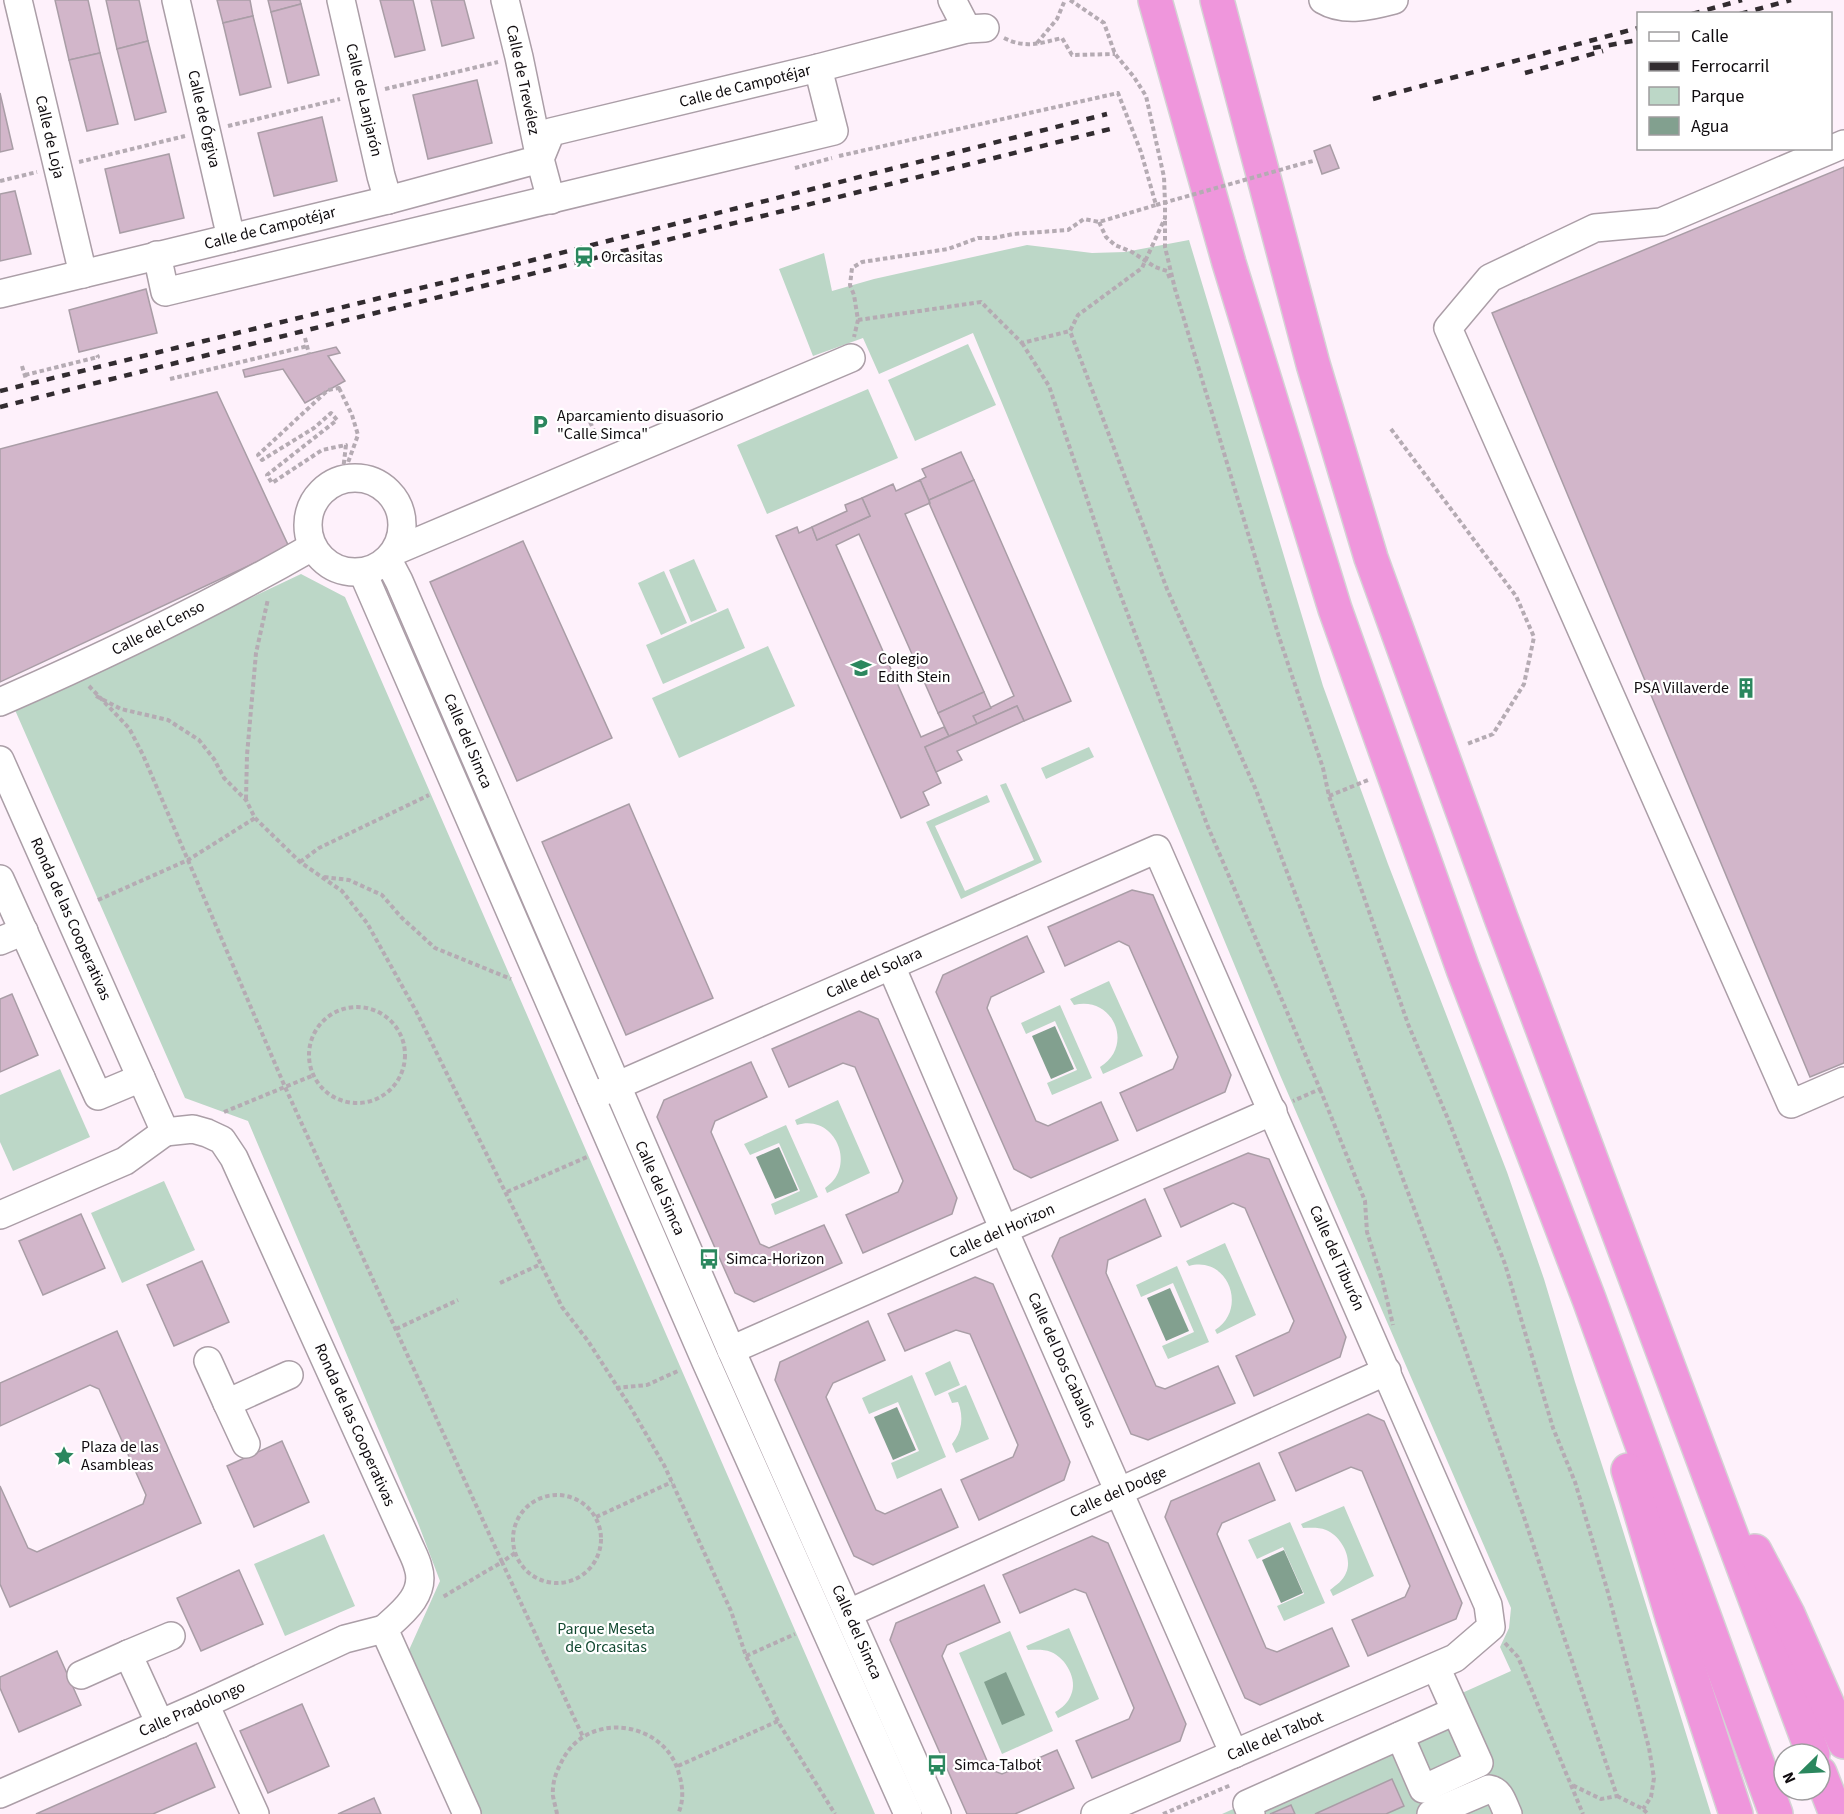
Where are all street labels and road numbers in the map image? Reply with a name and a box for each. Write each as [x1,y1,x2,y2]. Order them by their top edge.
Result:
street label: Calle de Trevélez [501,23,545,137]
street label: Calle de Lanjarón [340,41,388,159]
street label: Calle de Campotéjar [677,59,814,113]
street label: Calle de Órgiva [182,68,226,170]
street label: Calle de Loja [30,93,70,181]
street label: Calle de Campotéjar [202,201,339,255]
street label: Calle del Censo [108,595,208,661]
street label: Calle del Simca [438,690,498,792]
street label: Ronda de las Cooperativas [25,834,117,1004]
street label: Calle del Solara [822,942,926,1004]
street label: Calle del Simca [629,1137,691,1239]
street label: Calle del Horizon [946,1198,1058,1264]
street label: Calle del Tiburón [1304,1202,1370,1314]
street label: Calle del Dos Caballos [1022,1289,1102,1432]
street label: Ronda de las Cooperativas [309,1340,401,1510]
street label: Calle del Dodge [1066,1461,1170,1523]
street label: Calle del Simca [826,1581,888,1683]
street label: Calle Pradolongo [135,1676,249,1742]
street label: Calle del Talbot [1223,1706,1327,1766]

